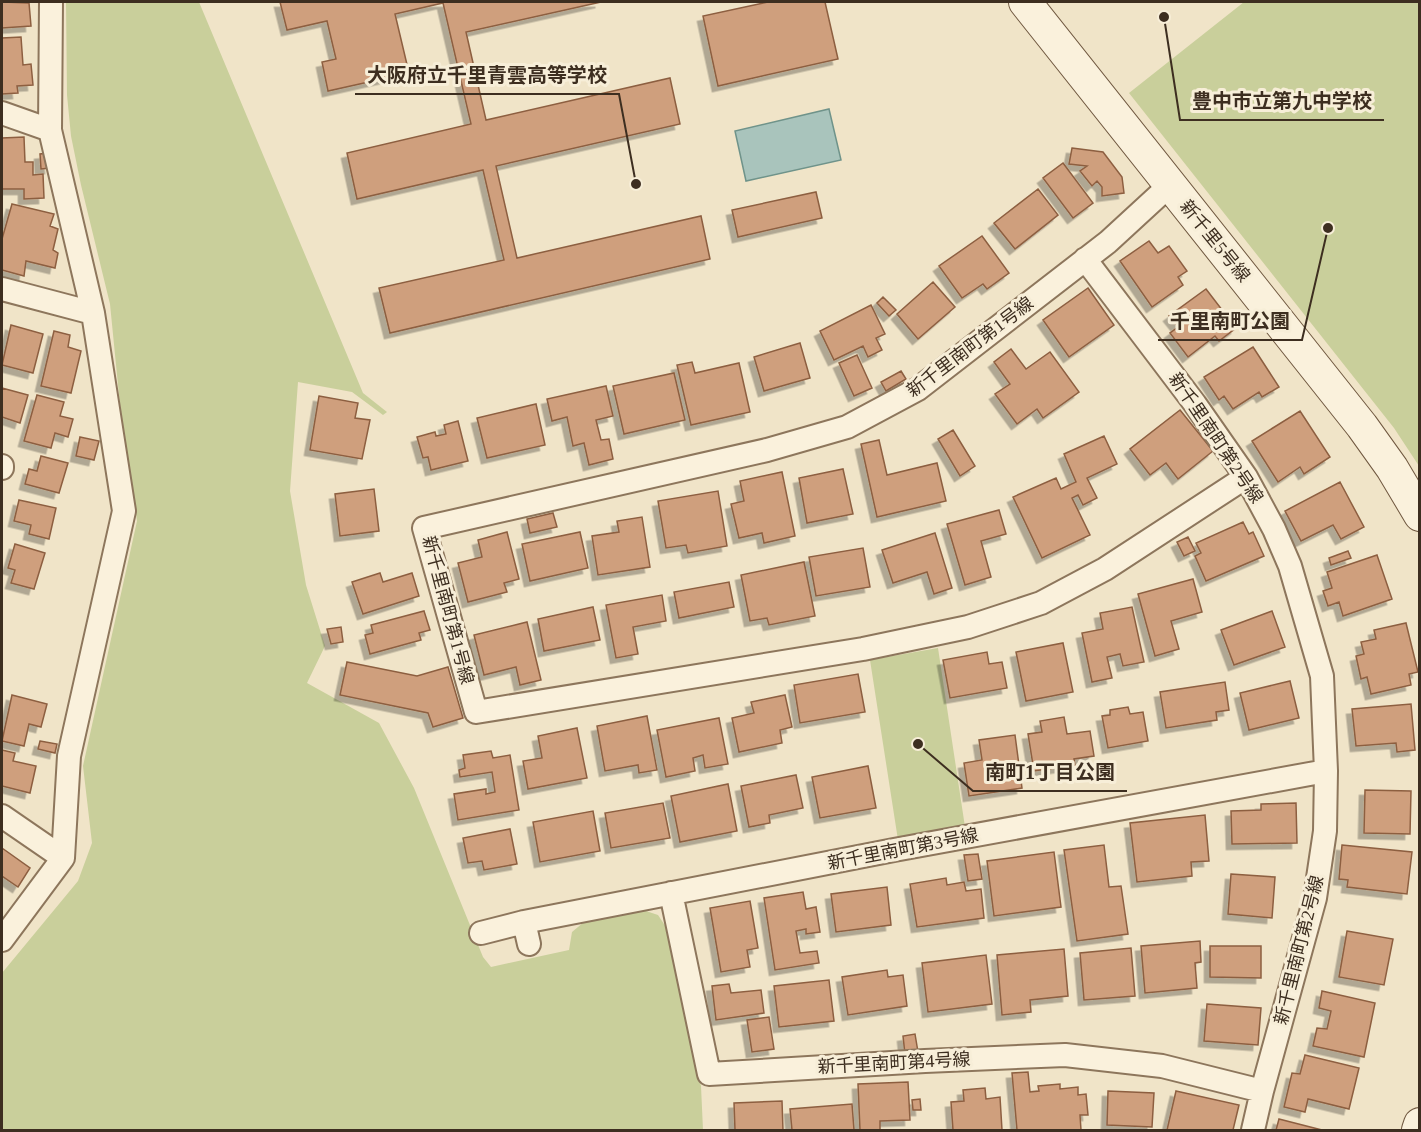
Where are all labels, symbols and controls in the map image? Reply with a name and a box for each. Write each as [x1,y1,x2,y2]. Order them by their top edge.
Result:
callout: 大阪府立千里青雲高等学校 [355,56,619,94]
text: 大阪府立千里青雲高等学校 [367,64,607,86]
callout: 豊中市立第九中学校 [1180,82,1384,120]
text: 豊中市立第九中学校 [1192,90,1372,112]
street label: 新千里5号線 [1176,196,1254,286]
street label: 新千里南町第1号線 [903,293,1037,401]
callout: 千里南町公園 [1158,302,1302,340]
text: 千里南町公園 [1170,310,1290,332]
street label: 新千里南町第2号線 [1165,369,1267,507]
street label: 新千里南町第1号線 [419,534,477,686]
callout: 南町1丁目公園 [973,753,1127,791]
text: 南町1丁目公園 [985,761,1115,783]
street label: 新千里南町第3号線 [826,825,980,873]
street label: 新千里南町第2号線 [1271,873,1327,1027]
street label: 新千里南町第4号線 [817,1049,971,1077]

